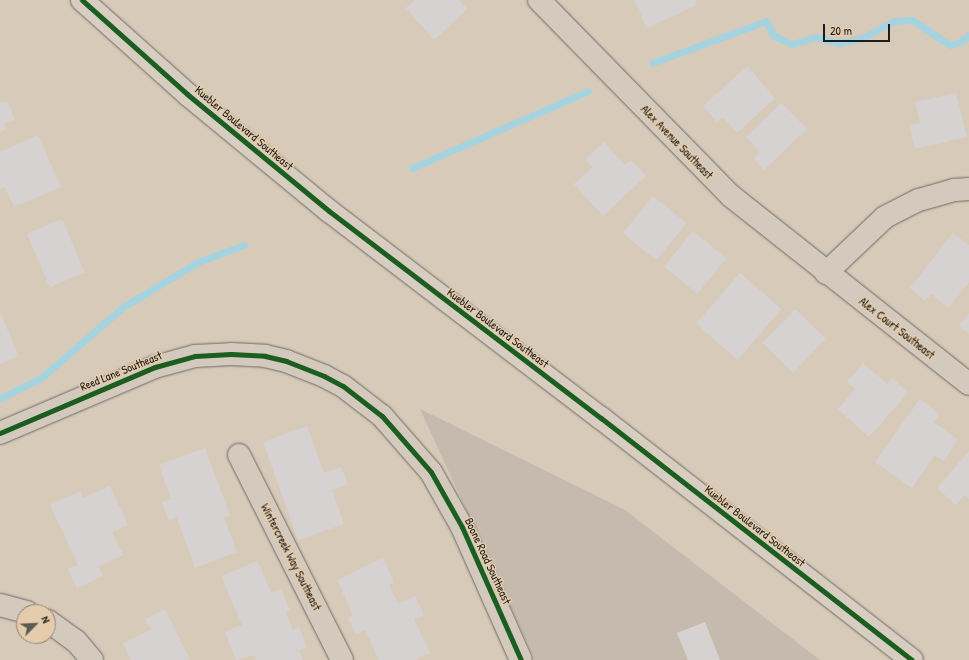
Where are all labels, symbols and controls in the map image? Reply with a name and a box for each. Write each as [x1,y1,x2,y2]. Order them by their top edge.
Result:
scale bar [825,16,892,42]
text: 20 m [830,22,852,39]
street label: Kuebler Boulevard Southeast [192,83,296,173]
street label: Alex Avenue Southeast [638,102,716,182]
street label: Kuebler Boulevard Southeast [444,285,552,371]
street label: Alex Court Southeast [856,294,938,362]
street label: Reed Lane Southeast [78,348,164,394]
street label: Kuebler Boulevard Southeast [702,482,808,570]
street label: Wintercreek Way Southeast [258,501,324,613]
street label: Boone Road Southeast [462,516,514,606]
north arrow [16,604,56,644]
text: N [38,614,54,625]

